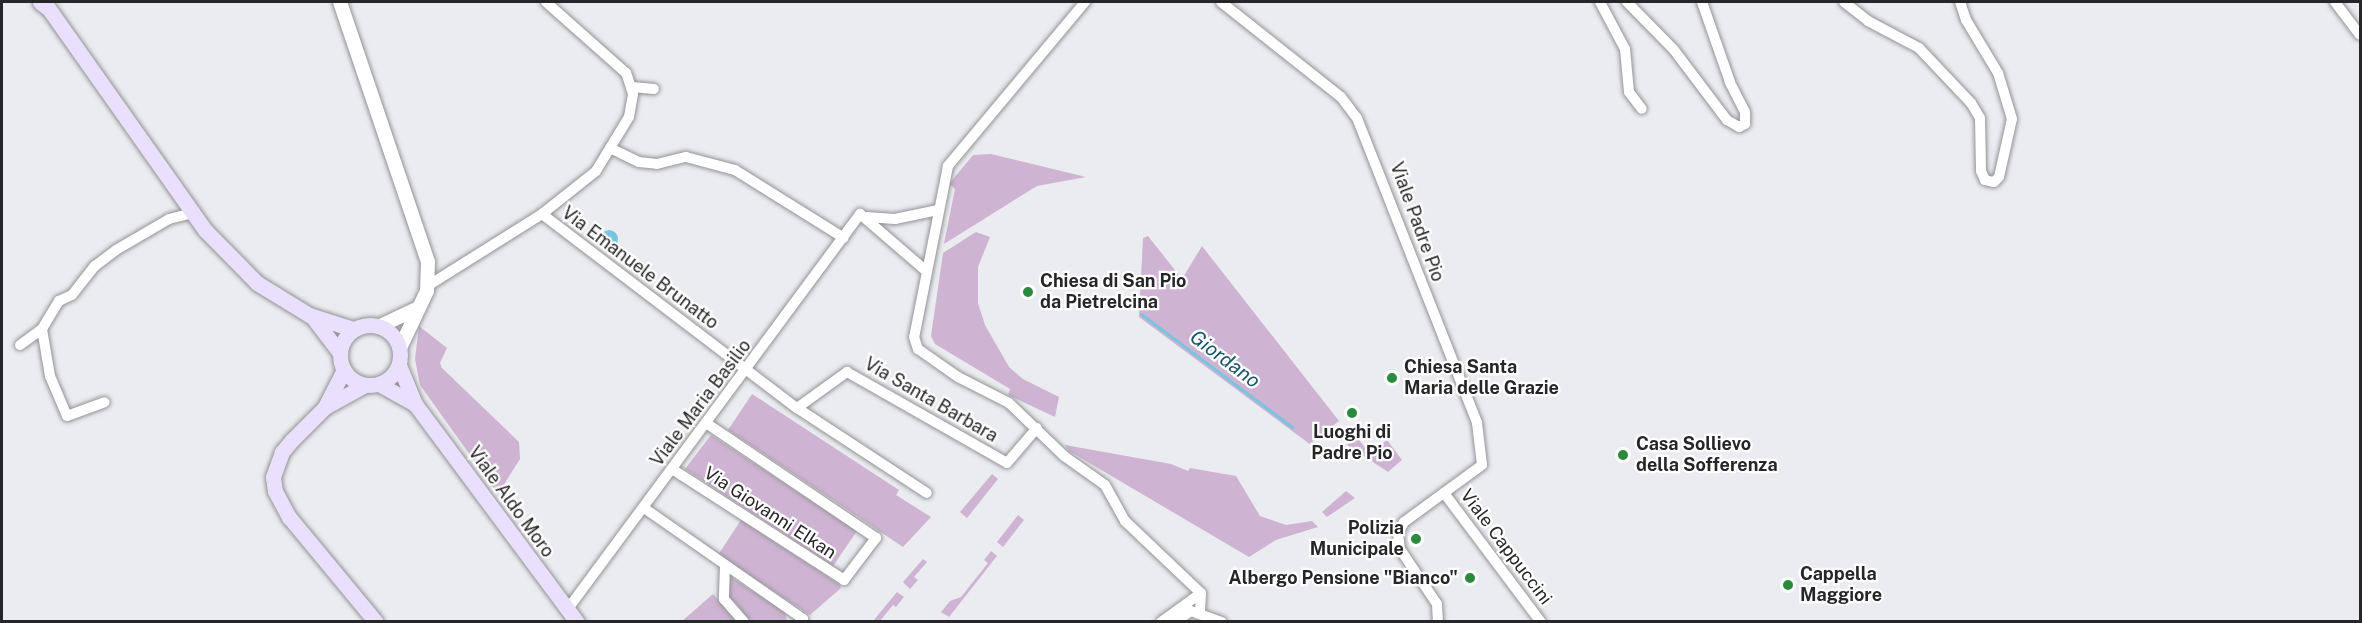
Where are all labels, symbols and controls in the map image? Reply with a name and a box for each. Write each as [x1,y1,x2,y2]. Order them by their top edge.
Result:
street label: Viale Padre Pio [1385,159,1449,285]
street label: Via Emanuele Brunatto [557,202,723,334]
place label: Chiesa di San Pio da Pietrelcina [1040,271,1187,314]
marker: Chiesa di San Pio da Pietrelcina [1021,285,1035,299]
water label: Giordano [1185,325,1265,393]
street label: Viale Maria Basilio [646,335,756,471]
street label: Via Santa Barbara [860,353,1002,447]
place label: Chiesa Santa Maria delle Grazie [1404,357,1559,400]
marker: Chiesa Santa Maria delle Grazie [1385,371,1399,385]
marker: Luoghi di Padre Pio [1345,406,1359,420]
place label: Luoghi di Padre Pio [1311,422,1393,464]
place label: Casa Sollievo della Sofferenza [1636,434,1778,476]
street label: Viale Aldo Moro [463,442,559,562]
marker: Casa Sollievo della Sofferenza [1614,446,1632,464]
street label: Via Giovanni Elkan [700,462,840,564]
street label: Viale Cappuccini [1456,485,1556,609]
place label: Polizia Municipale [1310,518,1404,560]
marker: Polizia Municipale [1409,532,1423,546]
place label: Cappella Maggiore [1800,564,1882,606]
place label: Albergo Pensione "Bianco" [1228,567,1458,589]
marker: Albergo Pensione "Bianco" [1463,571,1477,585]
marker: Cappella Maggiore [1781,578,1795,592]

